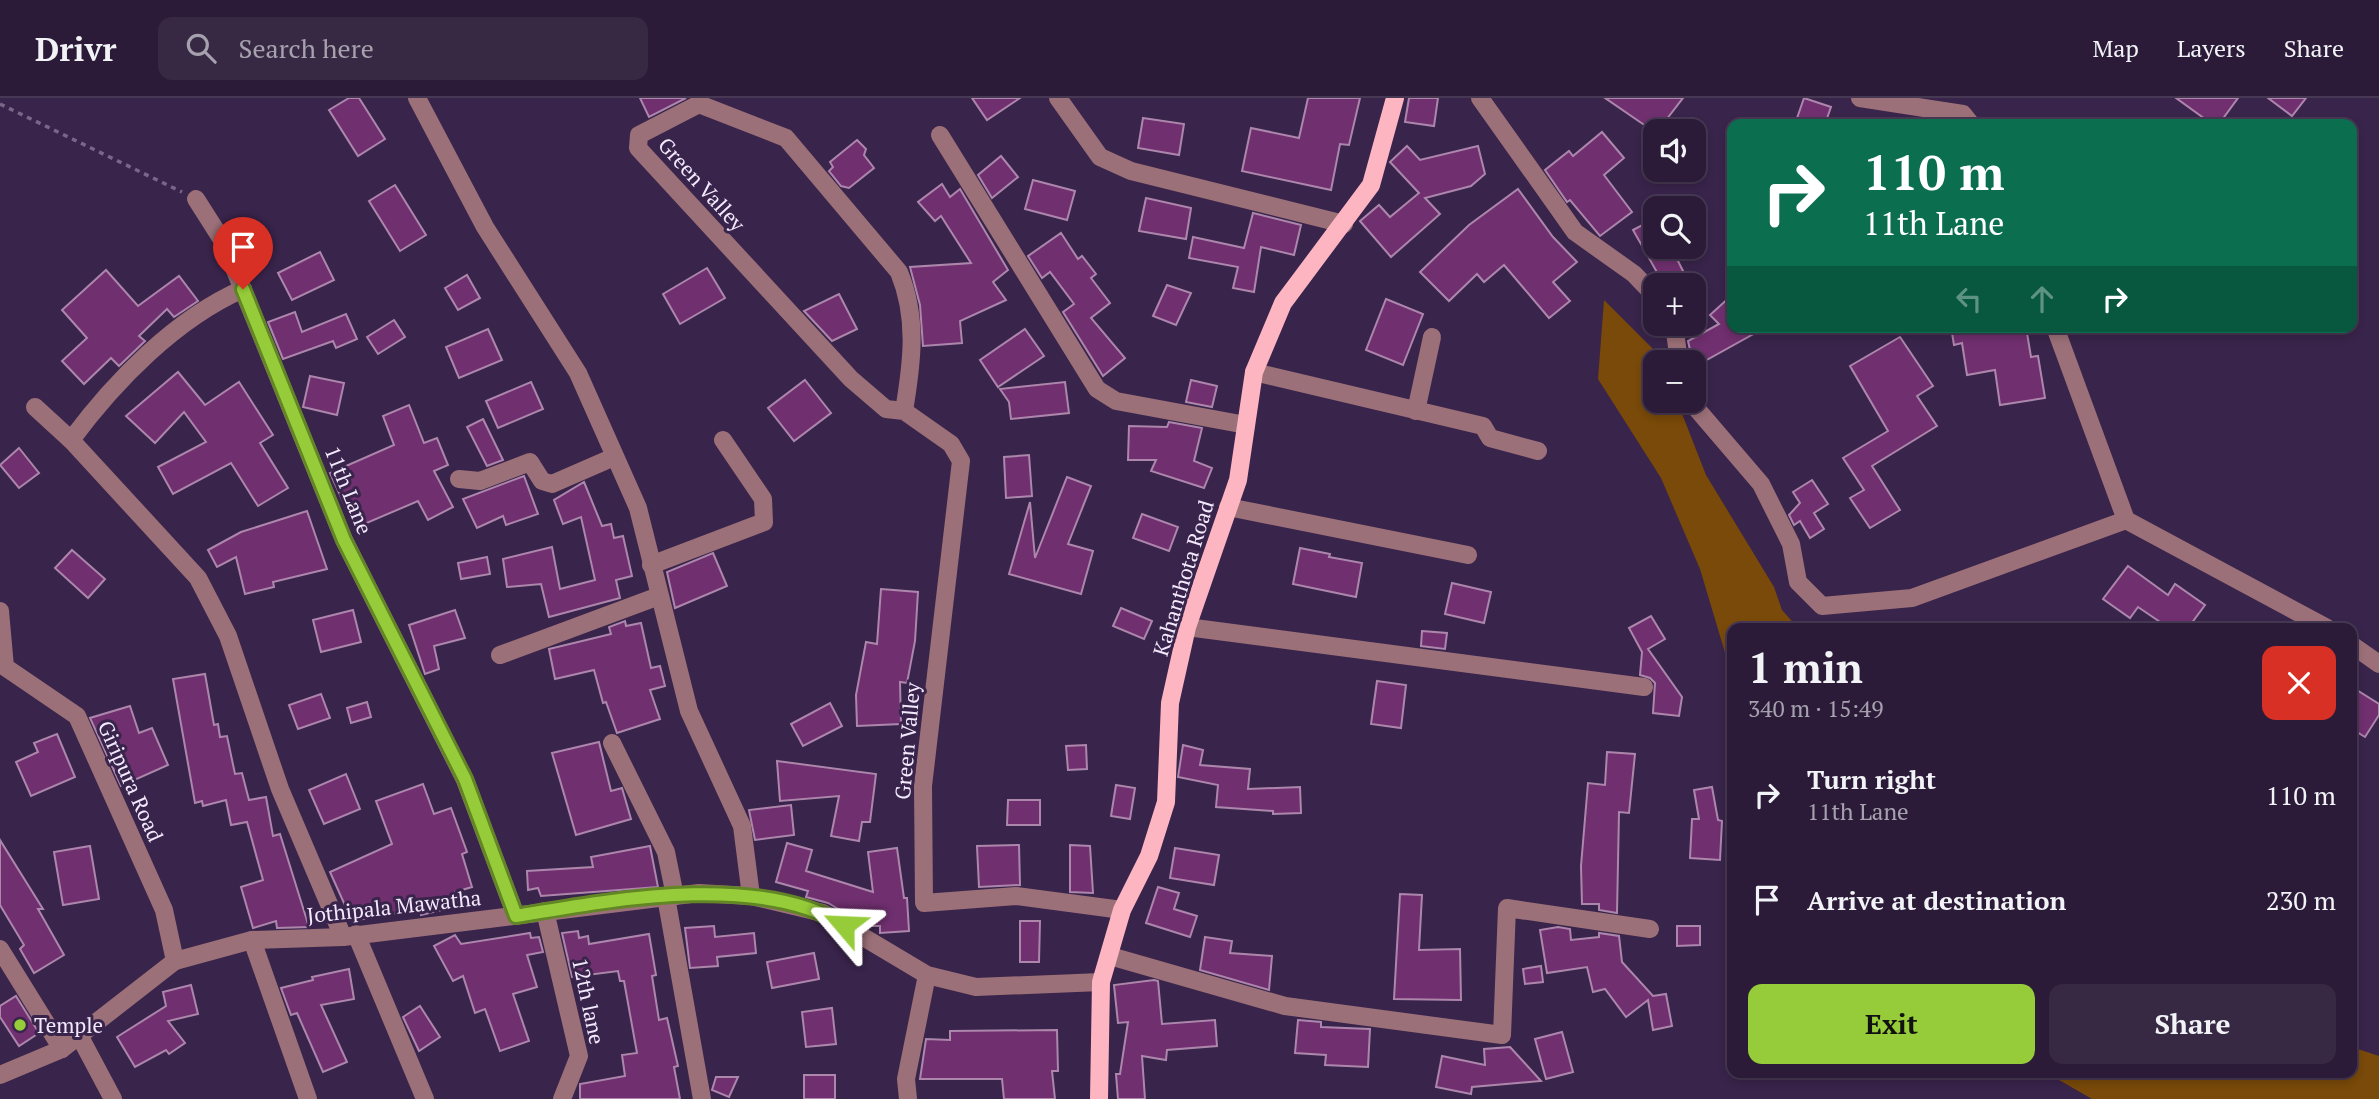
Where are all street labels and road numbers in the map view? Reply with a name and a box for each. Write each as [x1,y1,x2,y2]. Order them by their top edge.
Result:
street label: Green Valley [652,131,752,237]
street label: 11th Lane [319,442,379,538]
street label: Kahanthota Road [1146,496,1220,659]
street label: Green Valley [888,681,926,801]
street label: Giripura Road [92,716,170,846]
street label: Jothipala Mawatha [306,883,483,929]
street label: 12th lane [566,955,612,1047]

